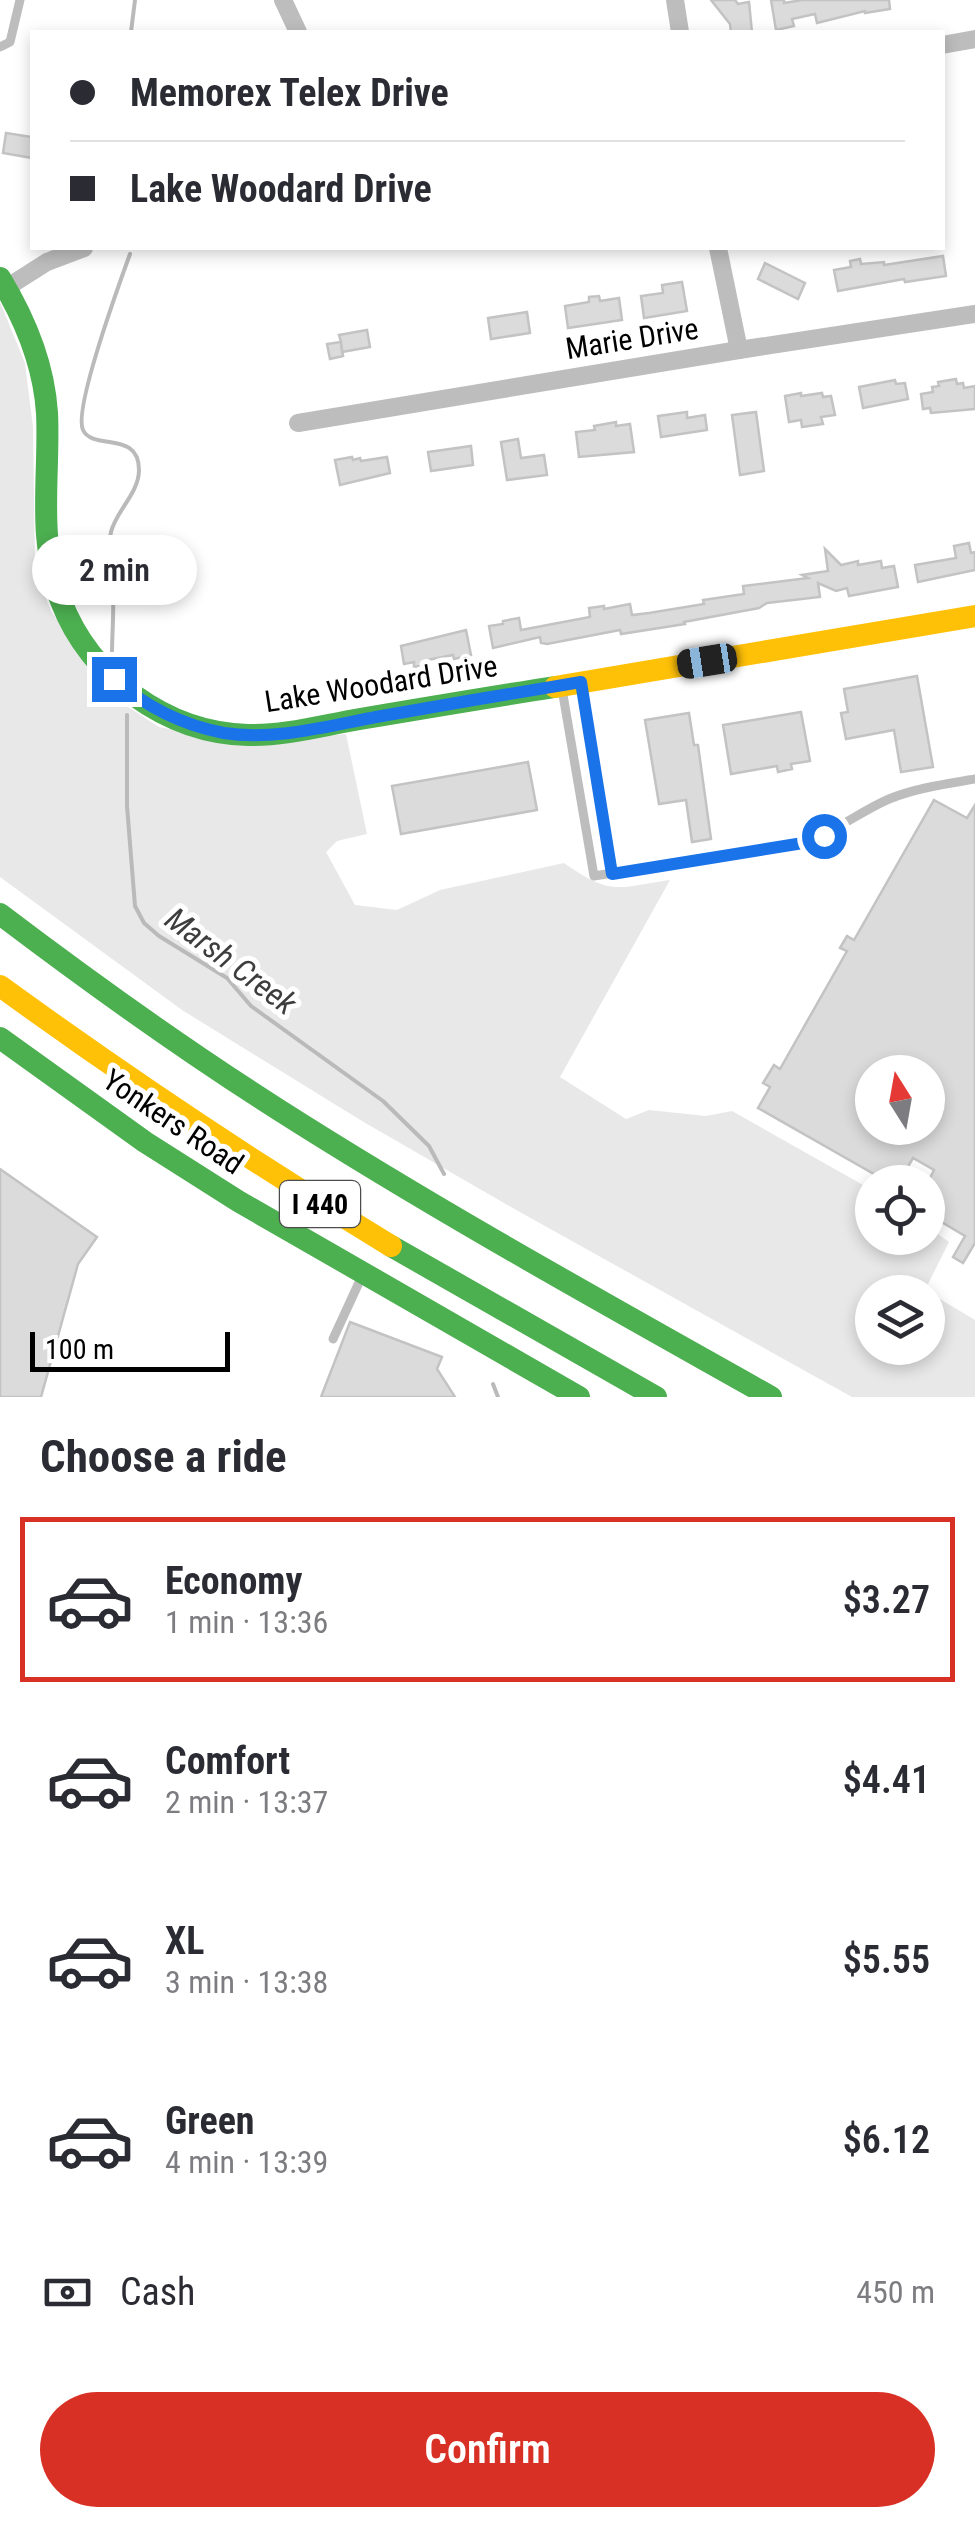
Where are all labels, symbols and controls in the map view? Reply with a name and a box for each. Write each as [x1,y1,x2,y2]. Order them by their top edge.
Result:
text: Memorex Telex Drive [130,71,449,115]
text: Lake Woodard Drive [130,167,432,211]
street label: Marie Drive [563,311,701,366]
callout: 2 min [32,534,196,604]
text: 2 min [79,551,150,589]
car [675,641,739,681]
street label: Lake Woodard Drive [262,648,500,719]
route end [92,657,137,702]
route start [802,814,847,859]
water label: Marsh Creek [158,899,305,1023]
north arrow [855,1055,945,1145]
map controls [855,1055,945,1365]
street label: Yonkers Road [96,1062,250,1181]
button: locate [855,1165,945,1255]
road number: I 440 [280,1181,360,1227]
button: layers [855,1275,945,1365]
scale bar [30,1327,230,1372]
text: 100 m [45,1333,114,1366]
text: Choose a ride [40,1430,287,1483]
icon: car [45,1555,135,1645]
text: Economy [165,1559,302,1603]
text: $3.27 [843,1578,930,1622]
text: 1 min · 13:36 [165,1603,328,1641]
icon: car [45,1735,135,1825]
text: Comfort [165,1739,290,1783]
text: $4.41 [843,1758,930,1802]
text: 2 min · 13:37 [165,1783,328,1821]
icon: car [45,1915,135,2005]
text: XL [165,1919,204,1963]
text: $5.55 [843,1938,930,1982]
text: 3 min · 13:38 [165,1963,328,2001]
icon: car [45,2095,135,2185]
text: Green [165,2099,255,2143]
text: $6.12 [843,2118,930,2162]
text: 4 min · 13:39 [165,2143,328,2181]
icon: cash [40,2265,95,2320]
text: Cash [120,2270,195,2314]
text: 450 m [856,2273,935,2311]
button: Confirm [40,2392,935,2507]

